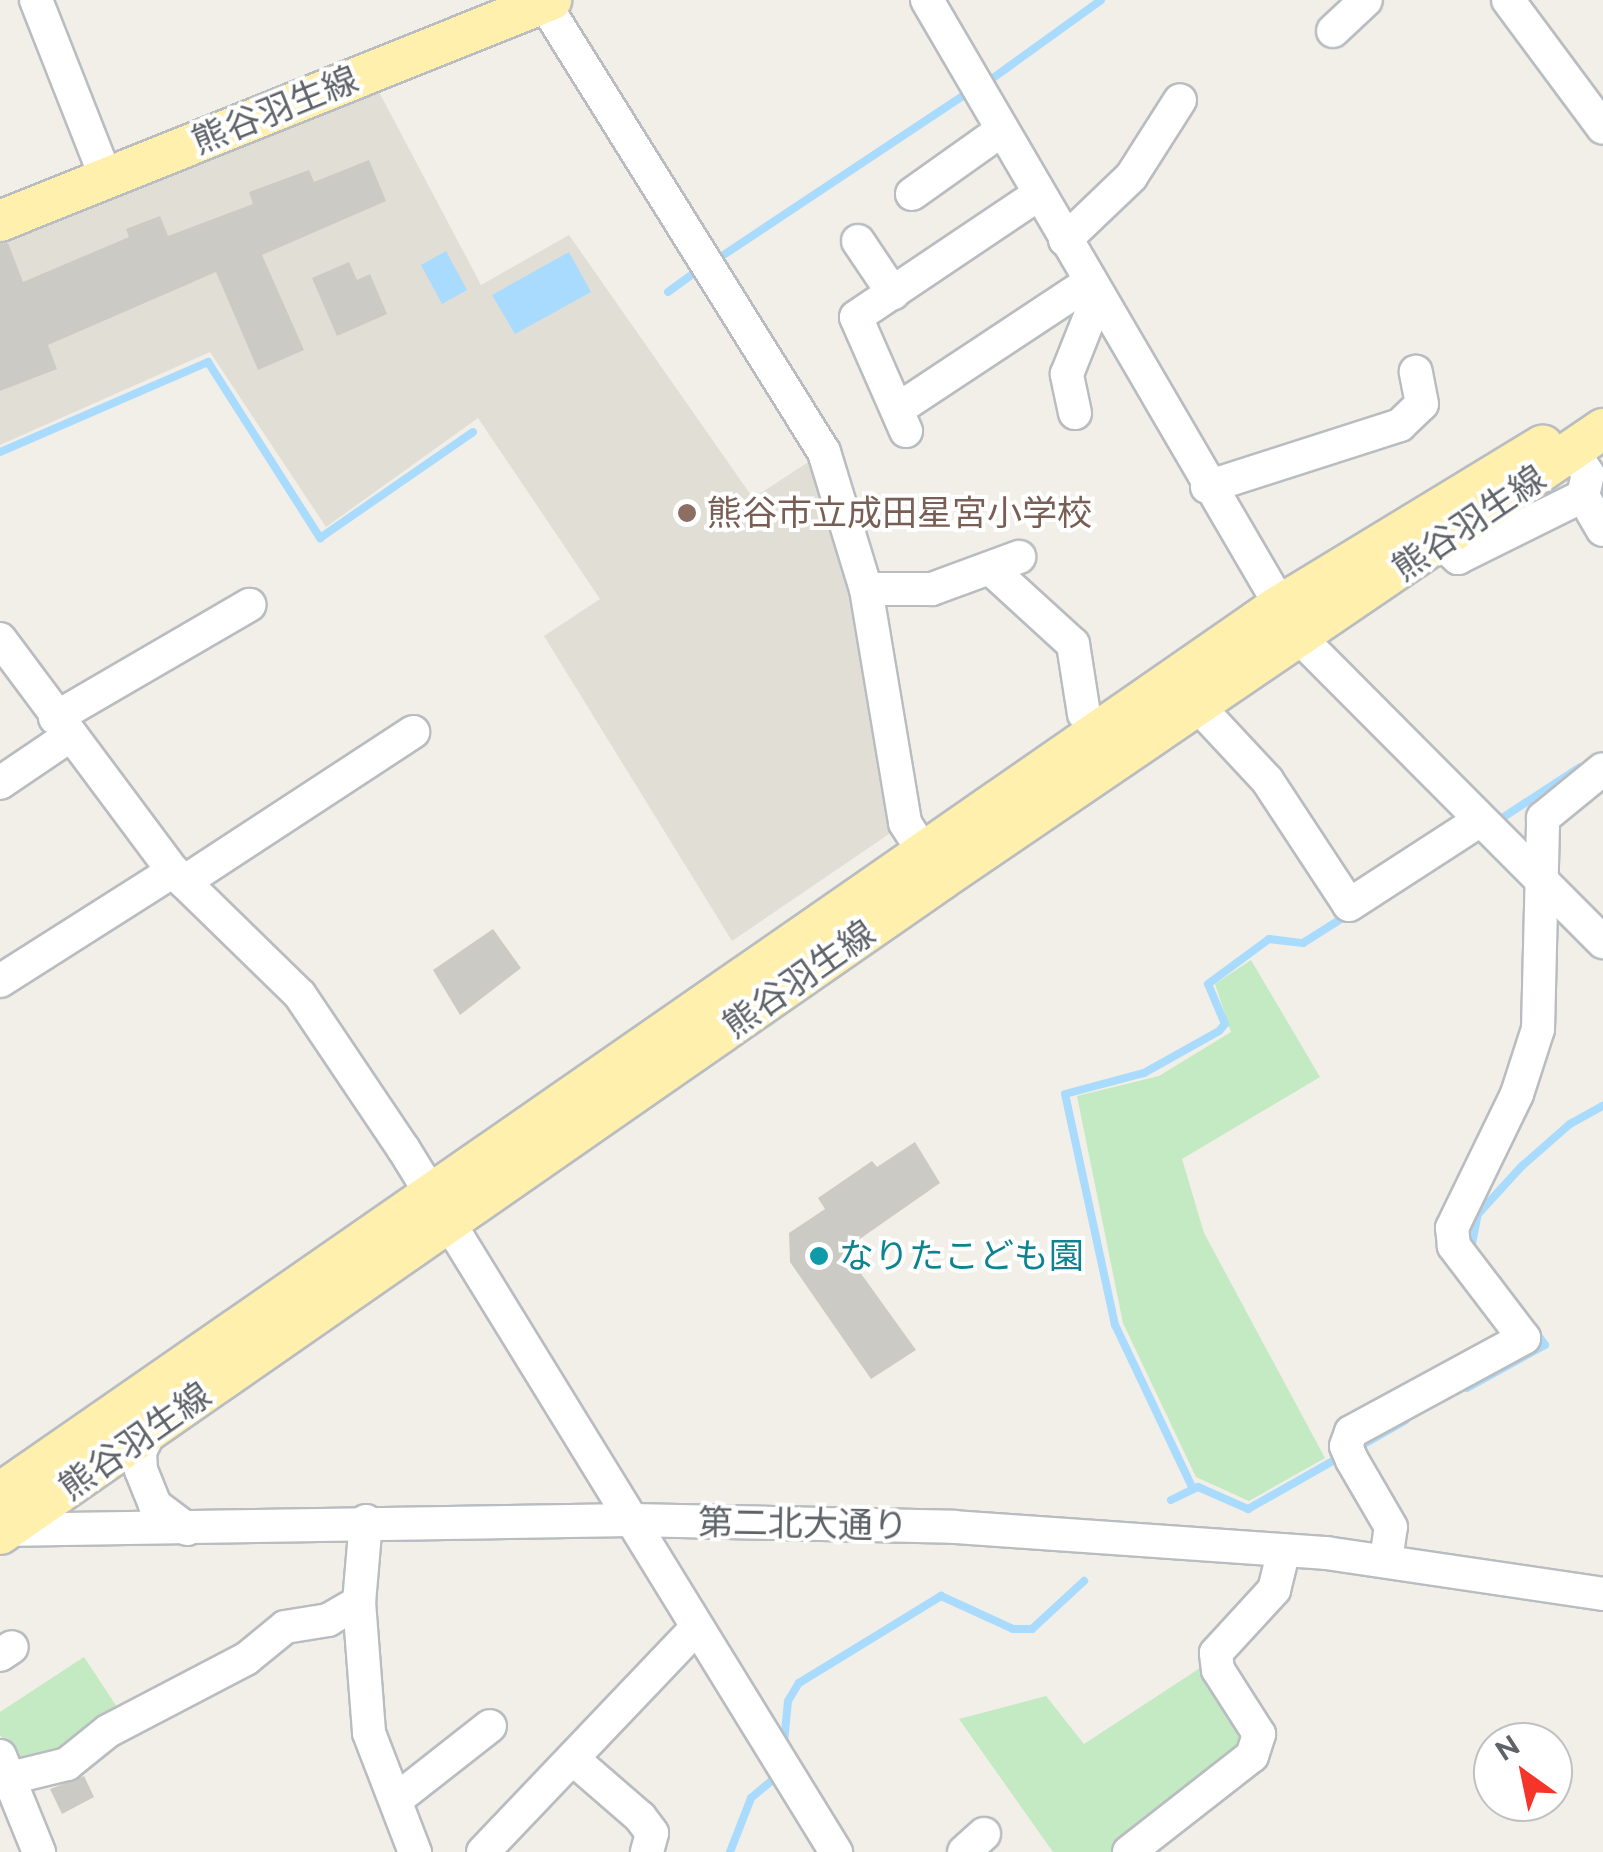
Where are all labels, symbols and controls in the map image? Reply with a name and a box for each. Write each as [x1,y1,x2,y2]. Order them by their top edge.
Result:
street label: 熊谷羽生線 [186,58,364,162]
street label: 熊谷羽生線 [1385,457,1553,589]
place label: 熊谷市立成田星宮小学校 [707,492,1092,534]
marker: 熊谷市立成田星宮小学校 [676,502,698,524]
street label: 熊谷羽生線 [715,912,883,1046]
place label: なりたこども園 [839,1235,1084,1277]
marker: なりたこども園 [808,1245,830,1267]
street label: 熊谷羽生線 [51,1374,219,1508]
street label: 第二北大通り [698,1501,908,1547]
north arrow [1473,1722,1573,1822]
text: N [1490,1728,1525,1768]

